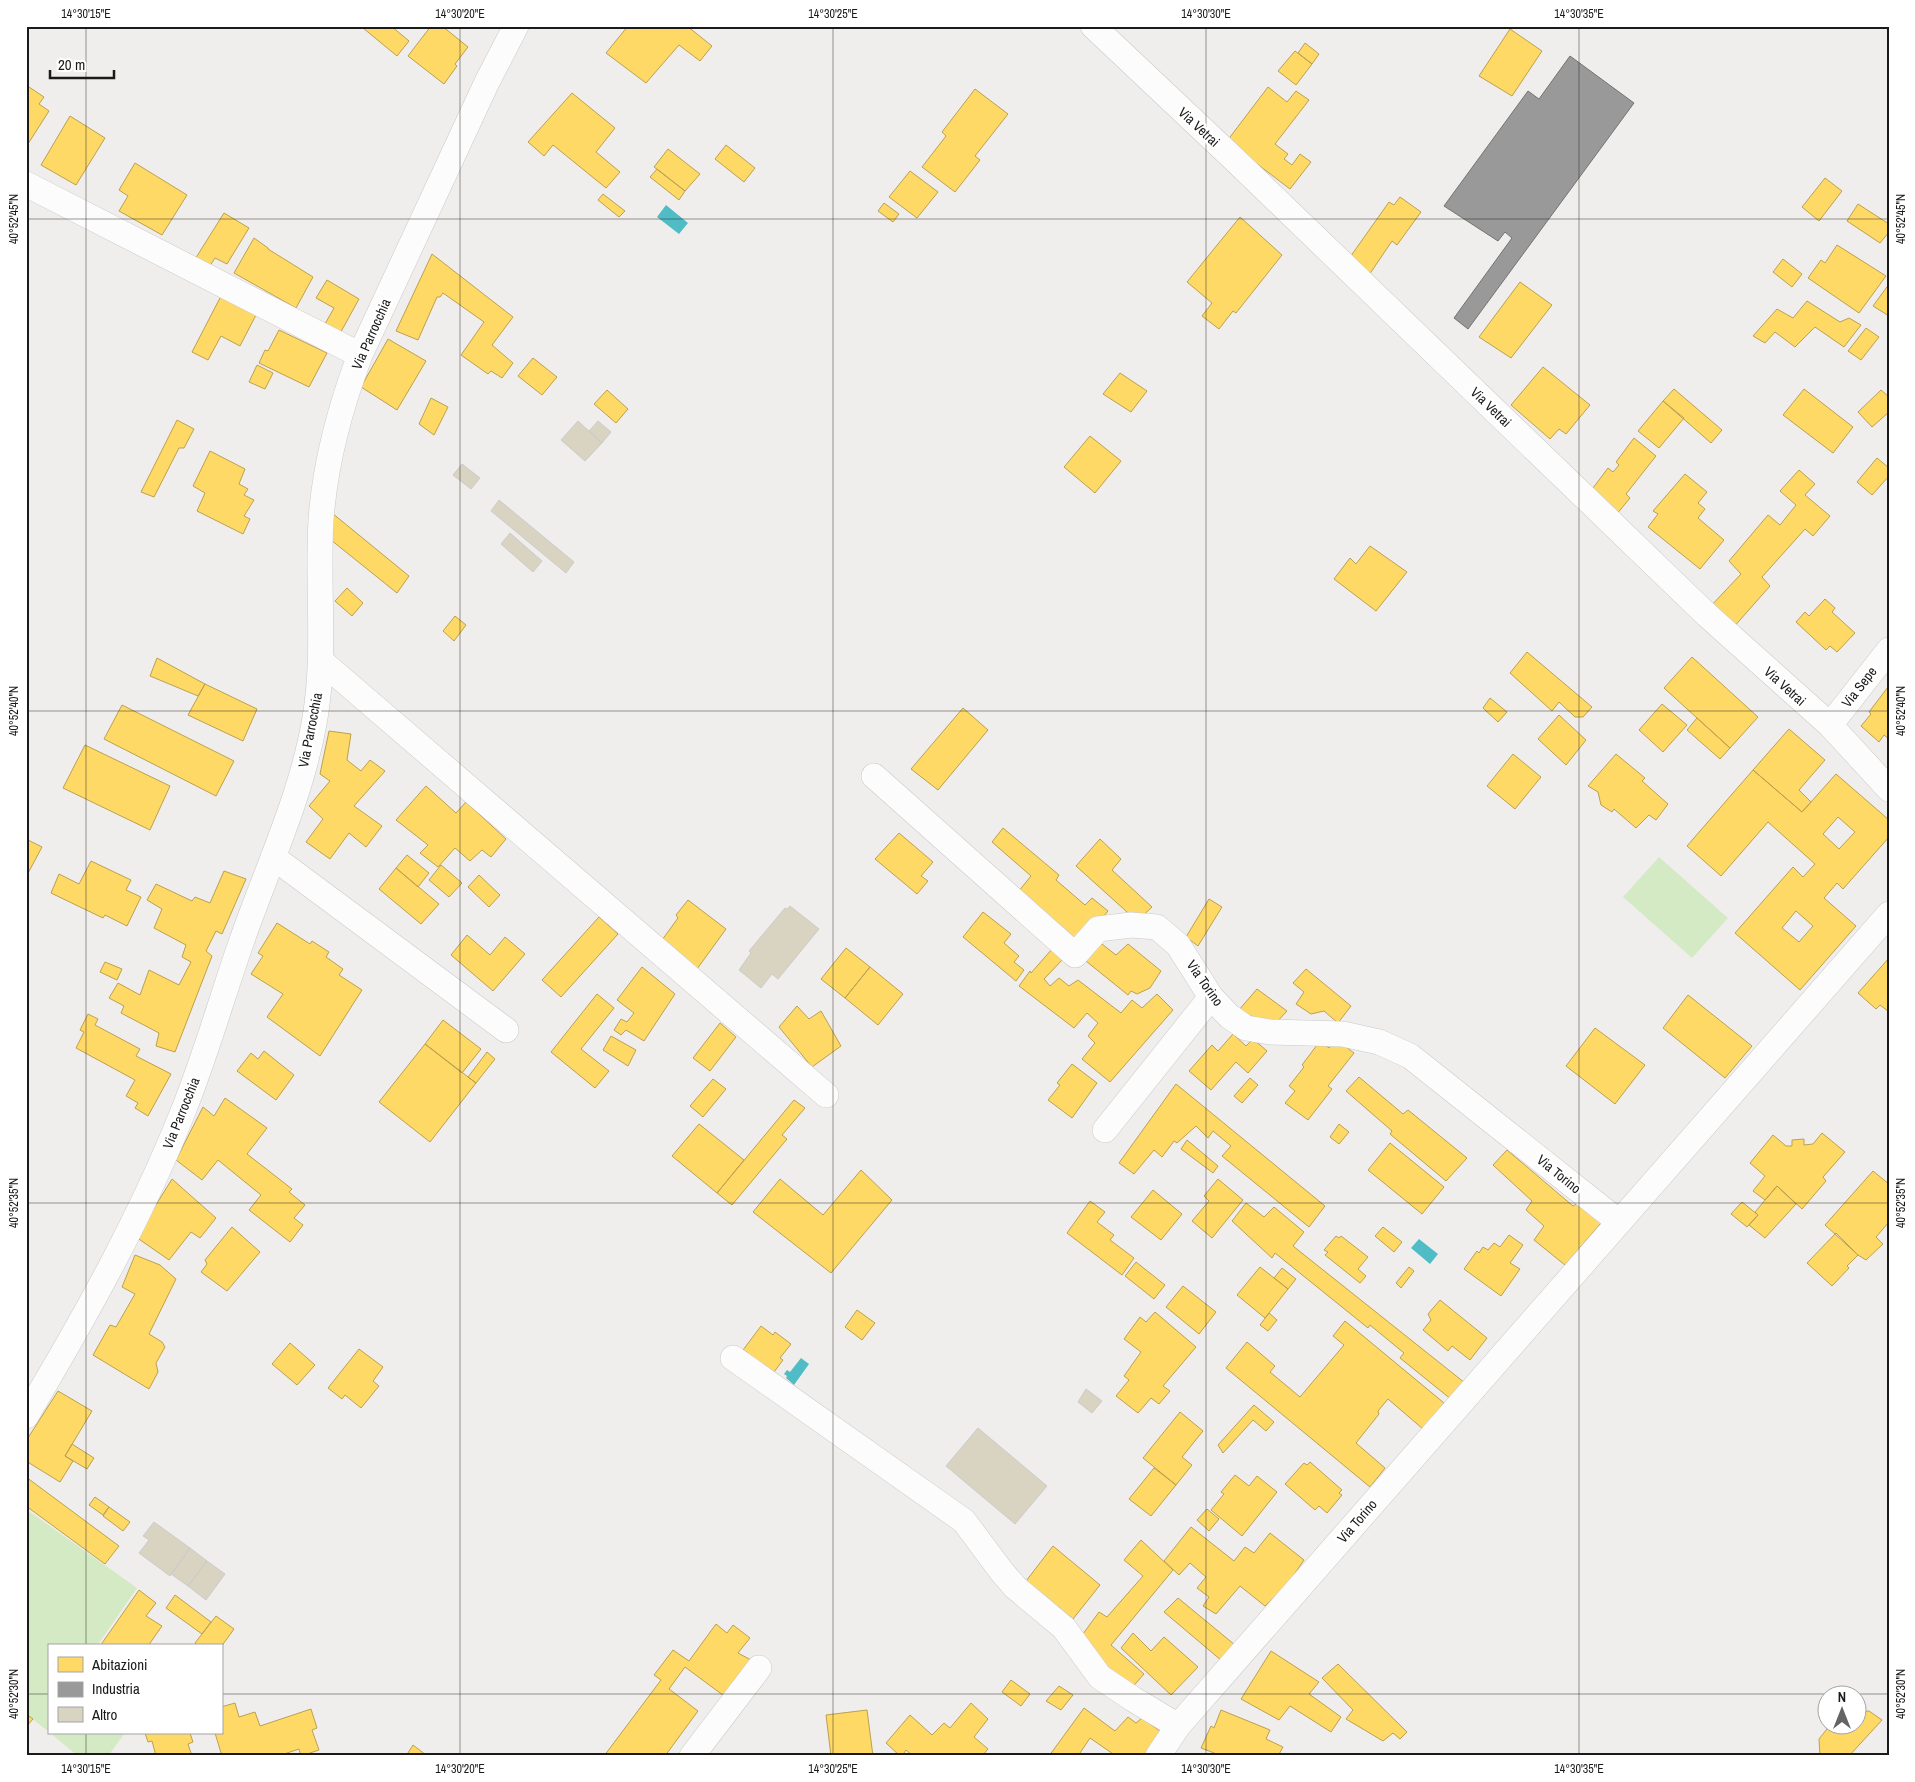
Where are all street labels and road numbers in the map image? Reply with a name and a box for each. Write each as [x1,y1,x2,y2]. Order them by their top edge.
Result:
street label: Via Vetrai [1174,103,1224,151]
street label: Via Parrocchia [347,295,395,372]
street label: Via Vetrai [1467,383,1515,431]
street label: Via Vetrai [1760,663,1810,709]
street label: Via Sepe [1837,663,1881,711]
street label: Via Parrocchia [294,691,326,769]
street label: Via Torino [1183,957,1227,1009]
street label: Via Parrocchia [158,1074,204,1151]
street label: Via Torino [1533,1151,1585,1197]
street label: Via Torino [1333,1495,1381,1547]

